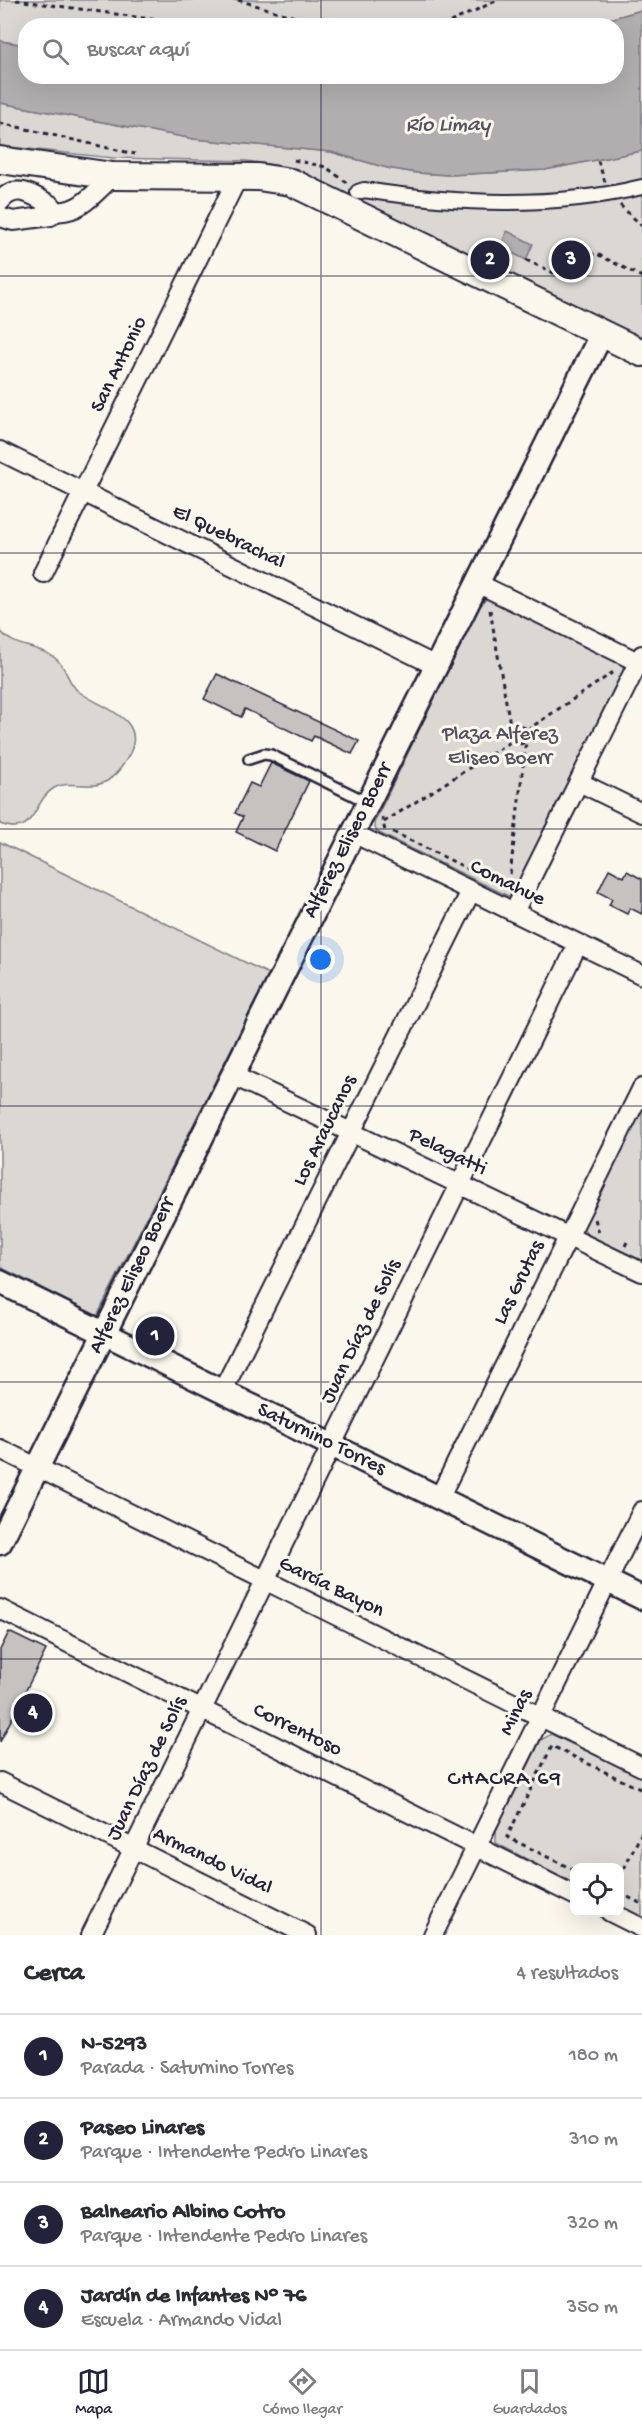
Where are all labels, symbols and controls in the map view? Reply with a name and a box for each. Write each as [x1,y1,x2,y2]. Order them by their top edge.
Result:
search box [18,18,624,84]
icon: search [39,35,72,68]
text: Buscar aquí [87,38,190,64]
water label: Río Limay [406,113,491,139]
pin: 2 [470,238,510,282]
pin: 3 [552,238,590,282]
street label: San Antonio [86,313,154,417]
street label: El Quebrachal [168,500,288,576]
park label: Plaza Alferez Eliseo Boerr [441,723,559,772]
street label: Alferez Eliseo Boerr [299,758,400,923]
street label: Comahue [465,855,550,913]
your location [306,945,335,974]
street label: Los Araucanos [288,1070,364,1190]
street label: Pelagatti [403,1123,490,1183]
street label: Alferez Eliseo Boerr [84,1192,182,1358]
street label: Las Grutas [489,1236,552,1329]
street label: Juan Díaz de Solís [316,1255,408,1408]
pin: 1 [136,1314,174,1358]
street label: Saturnino Torres [253,1398,391,1482]
street label: García Bayon [274,1552,388,1624]
street label: Minas [495,1685,539,1740]
pin: 4 [14,1690,52,1736]
street label: Juan Díaz de Solís [102,1692,194,1845]
street label: Correntoso [248,1699,346,1763]
district label: CHACRA 69 [448,1767,562,1793]
street label: Armando Vidal [148,1822,276,1902]
map controls [570,1863,624,1917]
button: locate [570,1863,624,1917]
text: Cerca [24,1959,84,1990]
text: 4 resultados [517,1963,618,1986]
text: N-5293 [81,2032,147,2058]
text: 1 [39,2045,48,2068]
text: 180 m [569,2045,618,2068]
text: Parada · Saturnino Torres [81,2058,293,2081]
text: Paseo Linares [81,2116,204,2142]
text: 2 [39,2129,48,2152]
text: 310 m [569,2129,618,2152]
text: Parque · Intendente Pedro Linares [81,2142,367,2165]
text: Balneario Albino Cotro [81,2200,285,2226]
text: 3 [38,2213,49,2236]
text: 320 m [568,2213,618,2236]
text: Parque · Intendente Pedro Linares [81,2226,367,2249]
text: Jardín de Infantes N° 76 [81,2284,306,2310]
text: 4 [39,2297,48,2320]
text: 350 m [567,2297,618,2320]
text: Escuela · Armando Vidal [81,2310,282,2333]
tab: Mapa [75,2365,112,2420]
tab: Cómo llegar [263,2365,342,2420]
tab: Guardados [493,2365,567,2420]

